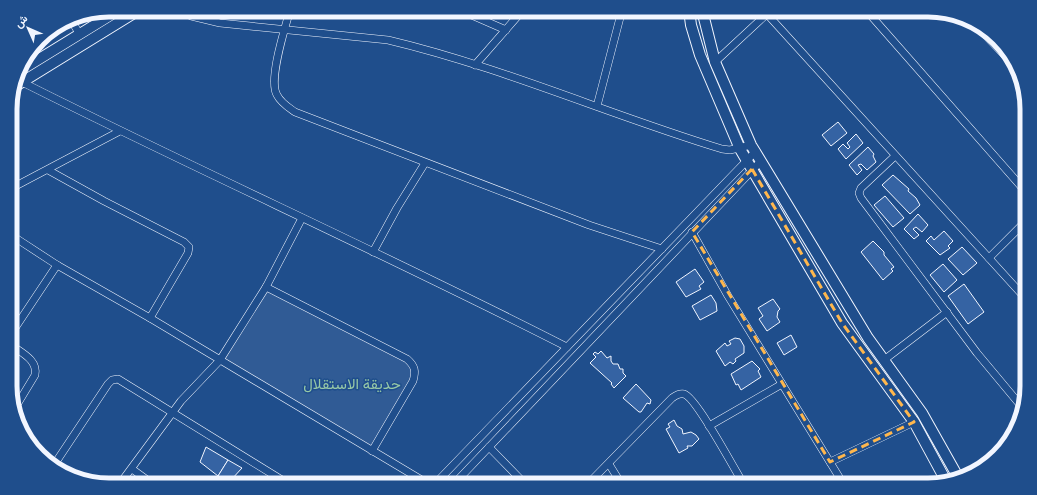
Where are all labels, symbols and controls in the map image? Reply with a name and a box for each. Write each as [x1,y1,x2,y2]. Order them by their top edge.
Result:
north arrow [8,8,48,48]
text: ش [11,11,31,31]
park label: حديقة الاستقلال [303,374,401,393]

